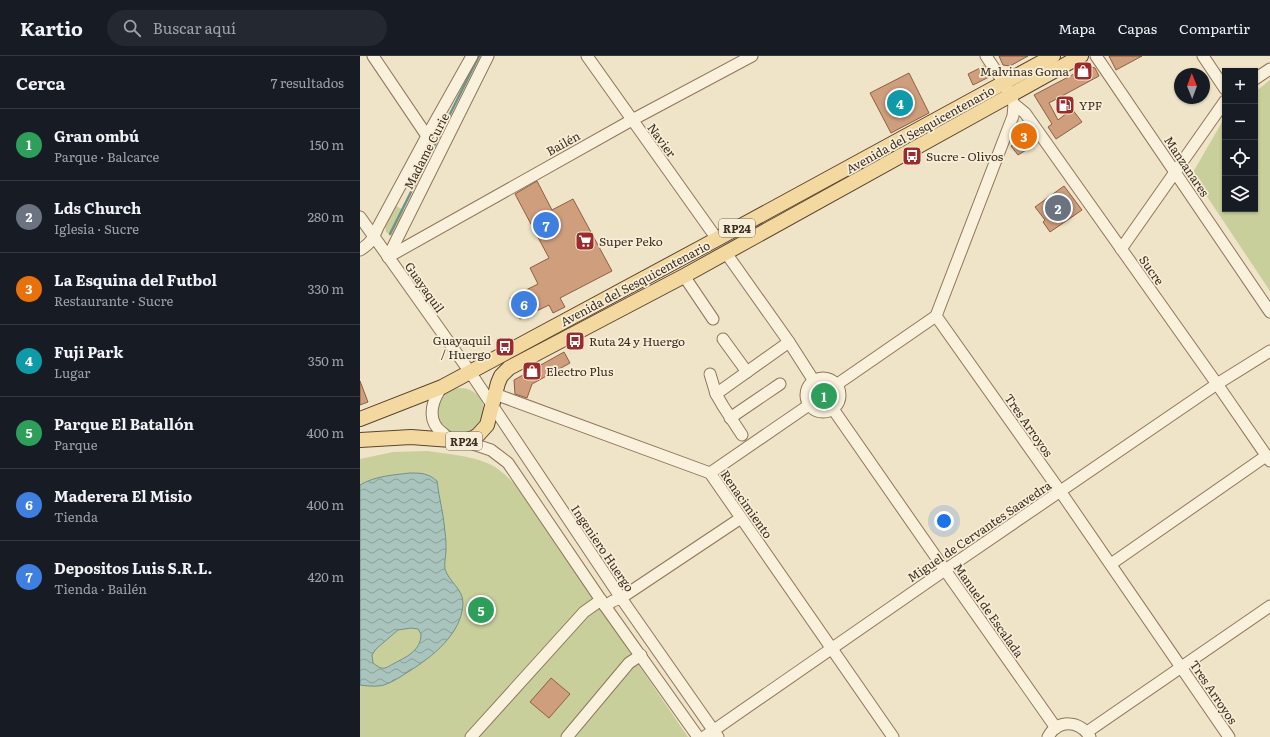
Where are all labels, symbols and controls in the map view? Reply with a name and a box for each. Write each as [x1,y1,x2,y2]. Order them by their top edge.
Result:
search box [107,10,387,46]
text: Kartio [20,14,83,42]
text: Buscar aquí [153,16,236,39]
icon: search [121,17,143,39]
text: Mapa [1058,18,1096,38]
text: Capas [1118,18,1157,38]
text: Compartir [1179,18,1250,38]
shop icon: Malvinas Goma [1072,60,1094,82]
place label: Malvinas Goma [980,62,1070,80]
north arrow [1174,68,1210,104]
map controls [1222,68,1258,212]
button: + [1222,68,1258,104]
text: Cerca [16,70,65,95]
text: 7 resultados [271,73,344,92]
street label: Avenida del Sesquicentenario [842,81,998,177]
pin: 4 [887,88,913,118]
fuel station icon: YPF [1054,94,1076,116]
place label: YPF [1079,96,1102,114]
button: − [1222,104,1258,140]
street label: Madame Curie [399,110,453,192]
street label: Navier [643,119,681,161]
pin: 3 [1011,121,1037,151]
text: Gran ombú [54,124,139,147]
street label: Bailén [543,126,583,160]
street label: Manzanares [1160,132,1214,200]
text: 1 [26,135,32,154]
text: 150 m [309,135,344,154]
button: locate [1222,140,1258,176]
bus stop icon: Sucre - Olivos [901,145,923,167]
text: Parque · Balcarce [54,147,159,166]
place label: Sucre - Olivos [926,147,1004,165]
button: layers [1222,176,1258,212]
pin: 2 [1045,193,1071,223]
text: Lds Church [54,196,141,219]
text: 2 [26,207,32,226]
text: 280 m [308,207,344,226]
pin: 7 [533,210,559,240]
text: Iglesia · Sucre [54,219,139,238]
road number: RP24 [719,219,755,237]
supermarket icon: Super Peko [574,230,596,252]
place label: Super Peko [599,232,663,250]
street label: Avenida del Sesquicentenario [557,236,713,330]
street label: Sucre [1135,252,1169,288]
street label: Guayaquil [401,258,449,316]
text: La Esquina del Futbol [54,268,217,291]
text: 3 [25,279,33,298]
text: 330 m [308,279,344,298]
pin: 6 [511,289,537,319]
text: Restaurante · Sucre [54,291,173,310]
bus stop icon: Ruta 24 y Huergo [564,330,586,352]
place label: Guayaquil / Huergo [433,331,491,363]
place label: Ruta 24 y Huergo [589,332,685,350]
bus stop icon: Guayaquil / Huergo [494,336,516,358]
text: Fuji Park [54,340,123,363]
text: 4 [25,351,33,370]
text: 350 m [308,351,344,370]
shop icon: Electro Plus [521,360,543,382]
place label: Electro Plus [546,362,614,380]
text: Lugar [54,363,90,382]
pin: 1 [811,381,837,411]
street label: Tres Arroyos [1001,390,1058,461]
text: Parque El Batallón [54,412,194,435]
text: 5 [25,423,33,442]
text: 400 m [307,423,344,442]
road number: RP24 [446,432,482,450]
text: Parque [54,435,97,454]
street label: Renacimiento [717,466,777,542]
street label: Miguel de Cervantes Saavedra [903,476,1055,586]
text: Maderera El Misio [54,484,192,507]
text: 6 [25,495,33,514]
text: 400 m [307,495,344,514]
street label: Ingeniero Huergo [567,501,639,595]
text: Tienda [54,507,98,526]
your location [934,511,954,531]
text: Depositos Luis S.R.L. [54,556,212,579]
street label: Manuel de Escalada [950,559,1029,661]
text: 7 [25,567,33,586]
text: 420 m [308,567,344,586]
text: Tienda · Bailén [54,579,147,598]
pin: 5 [468,595,494,625]
street label: Tres Arroyos [1186,656,1242,728]

